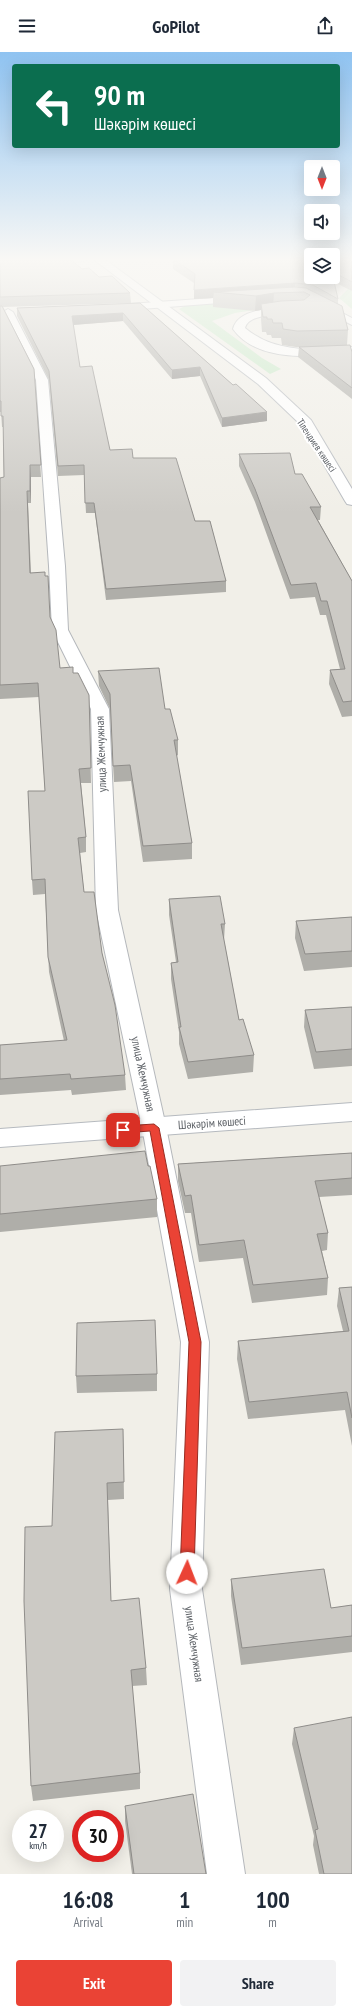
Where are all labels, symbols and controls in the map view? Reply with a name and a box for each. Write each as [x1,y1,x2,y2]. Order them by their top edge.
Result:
icon: menu [16,15,38,37]
text: GoPilot [152,15,200,38]
icon: share [314,15,336,37]
text: 90 m [94,76,145,113]
icon: left [28,80,80,132]
text: Шәкәрім көшесі [94,112,196,135]
north arrow [304,160,340,196]
map controls [304,160,340,284]
button: sound [304,204,340,240]
button: layers [304,248,340,284]
street label: Тілендиев көшесі [294,416,339,474]
street label: улица Жемчужная [92,715,109,792]
street label: улица Жемчужная [128,1035,159,1113]
pin [106,1113,140,1147]
street label: Шәкәрім көшесі [177,1113,246,1132]
icon: arrive [112,1119,134,1141]
position arrow [166,1552,208,1594]
street label: улица Жемчужная [182,1605,207,1683]
speed limit sign: 30 [72,1810,124,1862]
text: 27 [28,1818,48,1844]
text: km/h [29,1839,47,1852]
text: 16:08 [62,1884,114,1915]
text: 1 [179,1884,190,1915]
text: 100 [255,1884,290,1915]
text: Arrival [73,1914,103,1931]
text: min [176,1914,193,1931]
text: m [268,1914,277,1931]
button: Exit [16,1960,172,2006]
button: Share [180,1960,336,2006]

